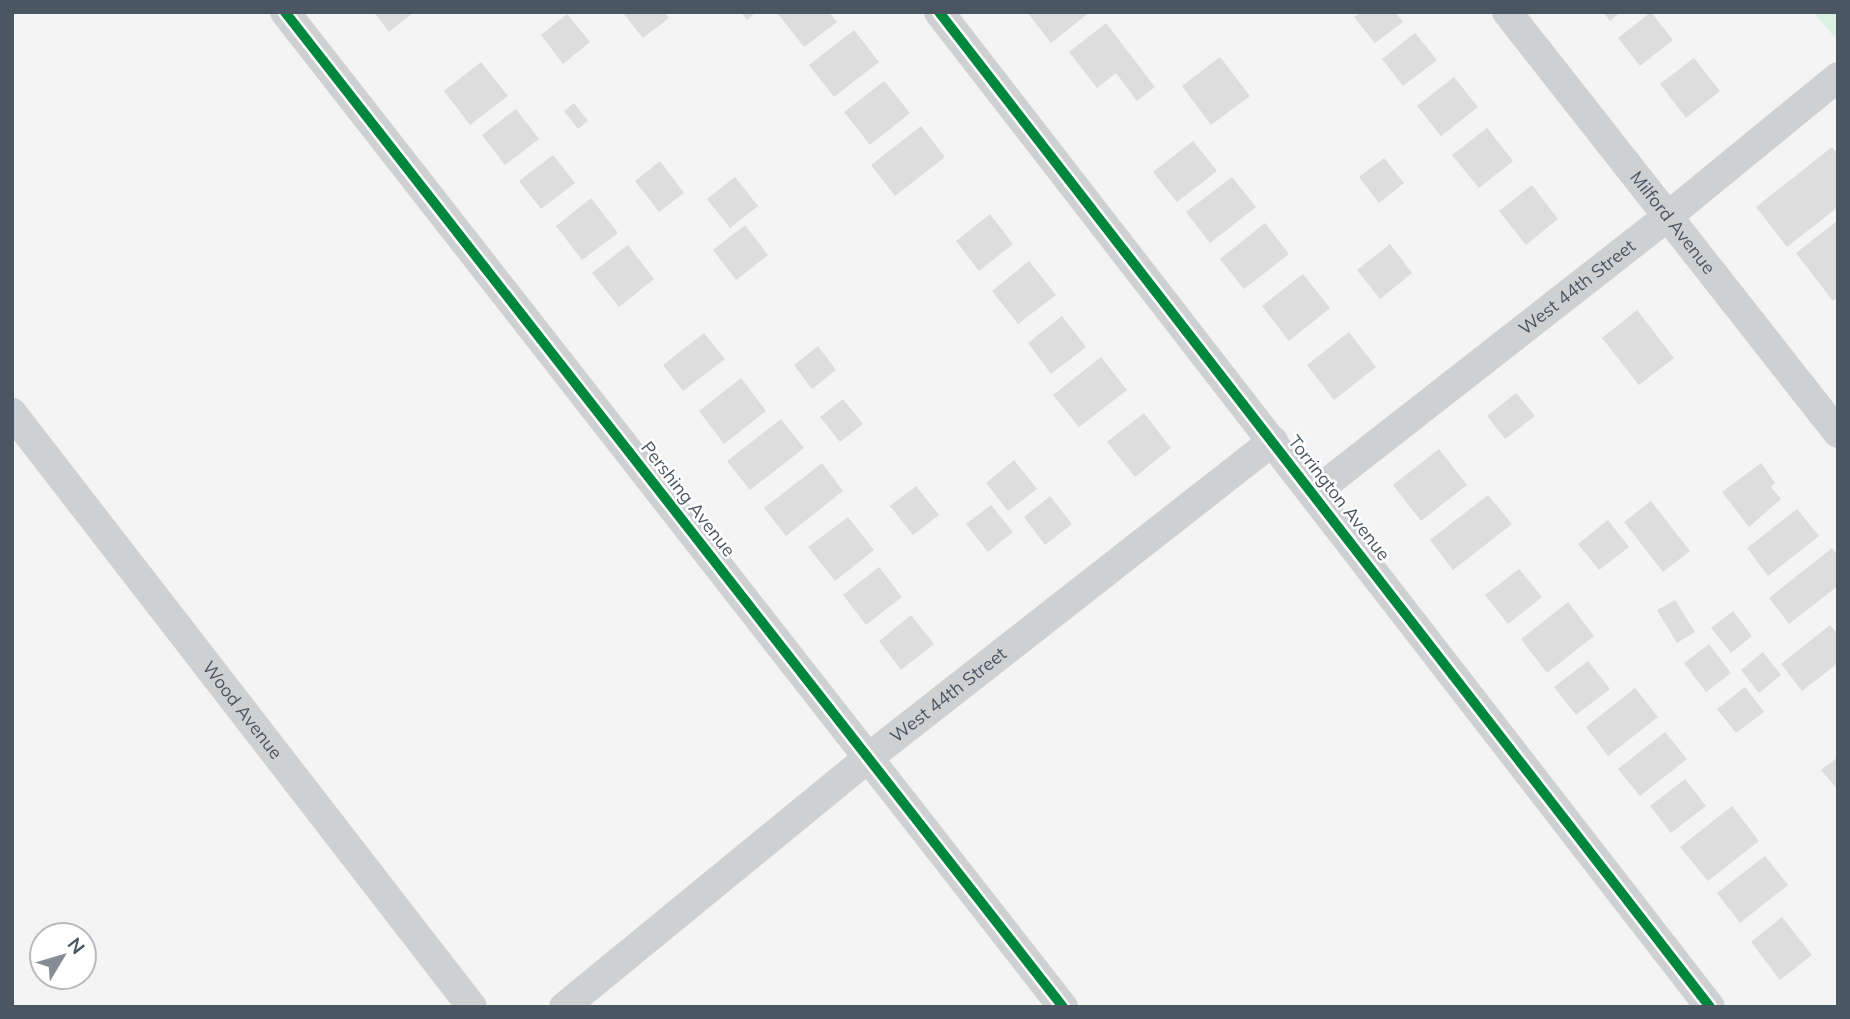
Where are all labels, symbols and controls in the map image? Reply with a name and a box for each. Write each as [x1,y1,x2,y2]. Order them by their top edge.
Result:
street label: Milford Avenue [1625,166,1721,279]
street label: West 44th Street [1514,234,1640,340]
street label: Torrington Avenue [1283,430,1396,565]
street label: Pershing Avenue [636,436,741,561]
street label: West 44th Street [885,642,1011,747]
street label: Wood Avenue [197,656,288,764]
north arrow [28,921,98,991]
text: N [63,932,90,959]

